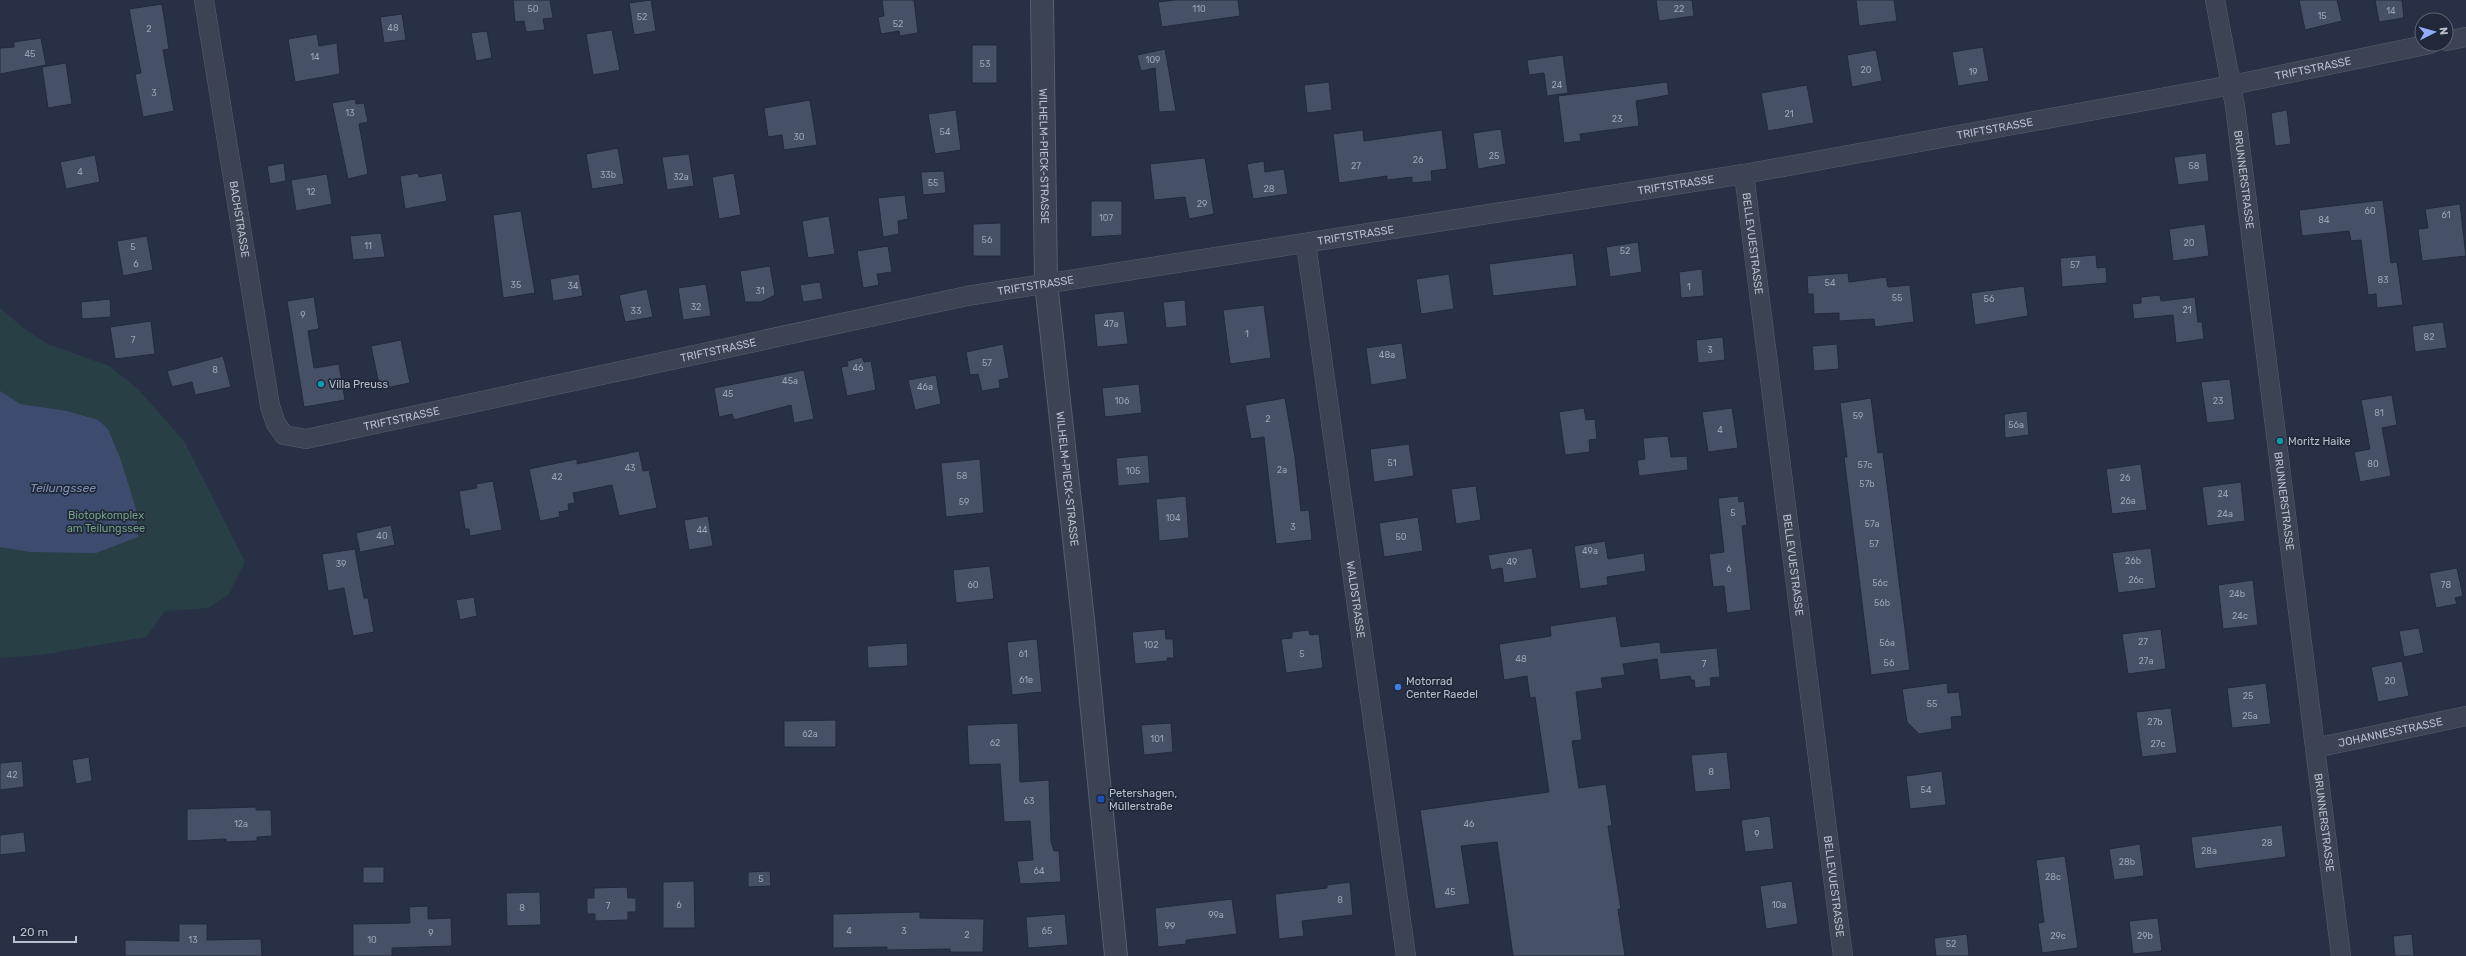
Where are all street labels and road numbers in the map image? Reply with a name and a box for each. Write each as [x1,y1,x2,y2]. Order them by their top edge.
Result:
street label: TRIFTSTRASSE [2274,54,2353,82]
street label: WILHELM-PIECK-STRASSE [1037,88,1052,224]
street label: TRIFTSTRASSE [1956,115,2034,142]
street label: BRUNNERSTRASSE [2232,129,2257,230]
street label: TRIFTSTRASSE [1637,172,1715,197]
street label: BACHSTRASSE [227,180,252,259]
street label: BELLEVUESTRASSE [1740,192,1766,295]
street label: TRIFTSTRASSE [1316,222,1395,247]
street label: TRIFTSTRASSE [996,273,1075,298]
street label: TRIFTSTRASSE [679,335,758,364]
street label: TRIFTSTRASSE [362,404,441,433]
street label: WILHELM-PIECK-STRASSE [1054,411,1081,547]
street label: BRUNNERSTRASSE [2272,451,2297,552]
street label: BELLEVUESTRASSE [1781,513,1806,617]
street label: WALDSTRASSE [1344,560,1368,639]
street label: JOHANNESSTRASSE [2337,715,2444,749]
street label: BRUNNERSTRASSE [2312,772,2337,873]
street label: BELLEVUESTRASSE [1821,835,1847,938]

